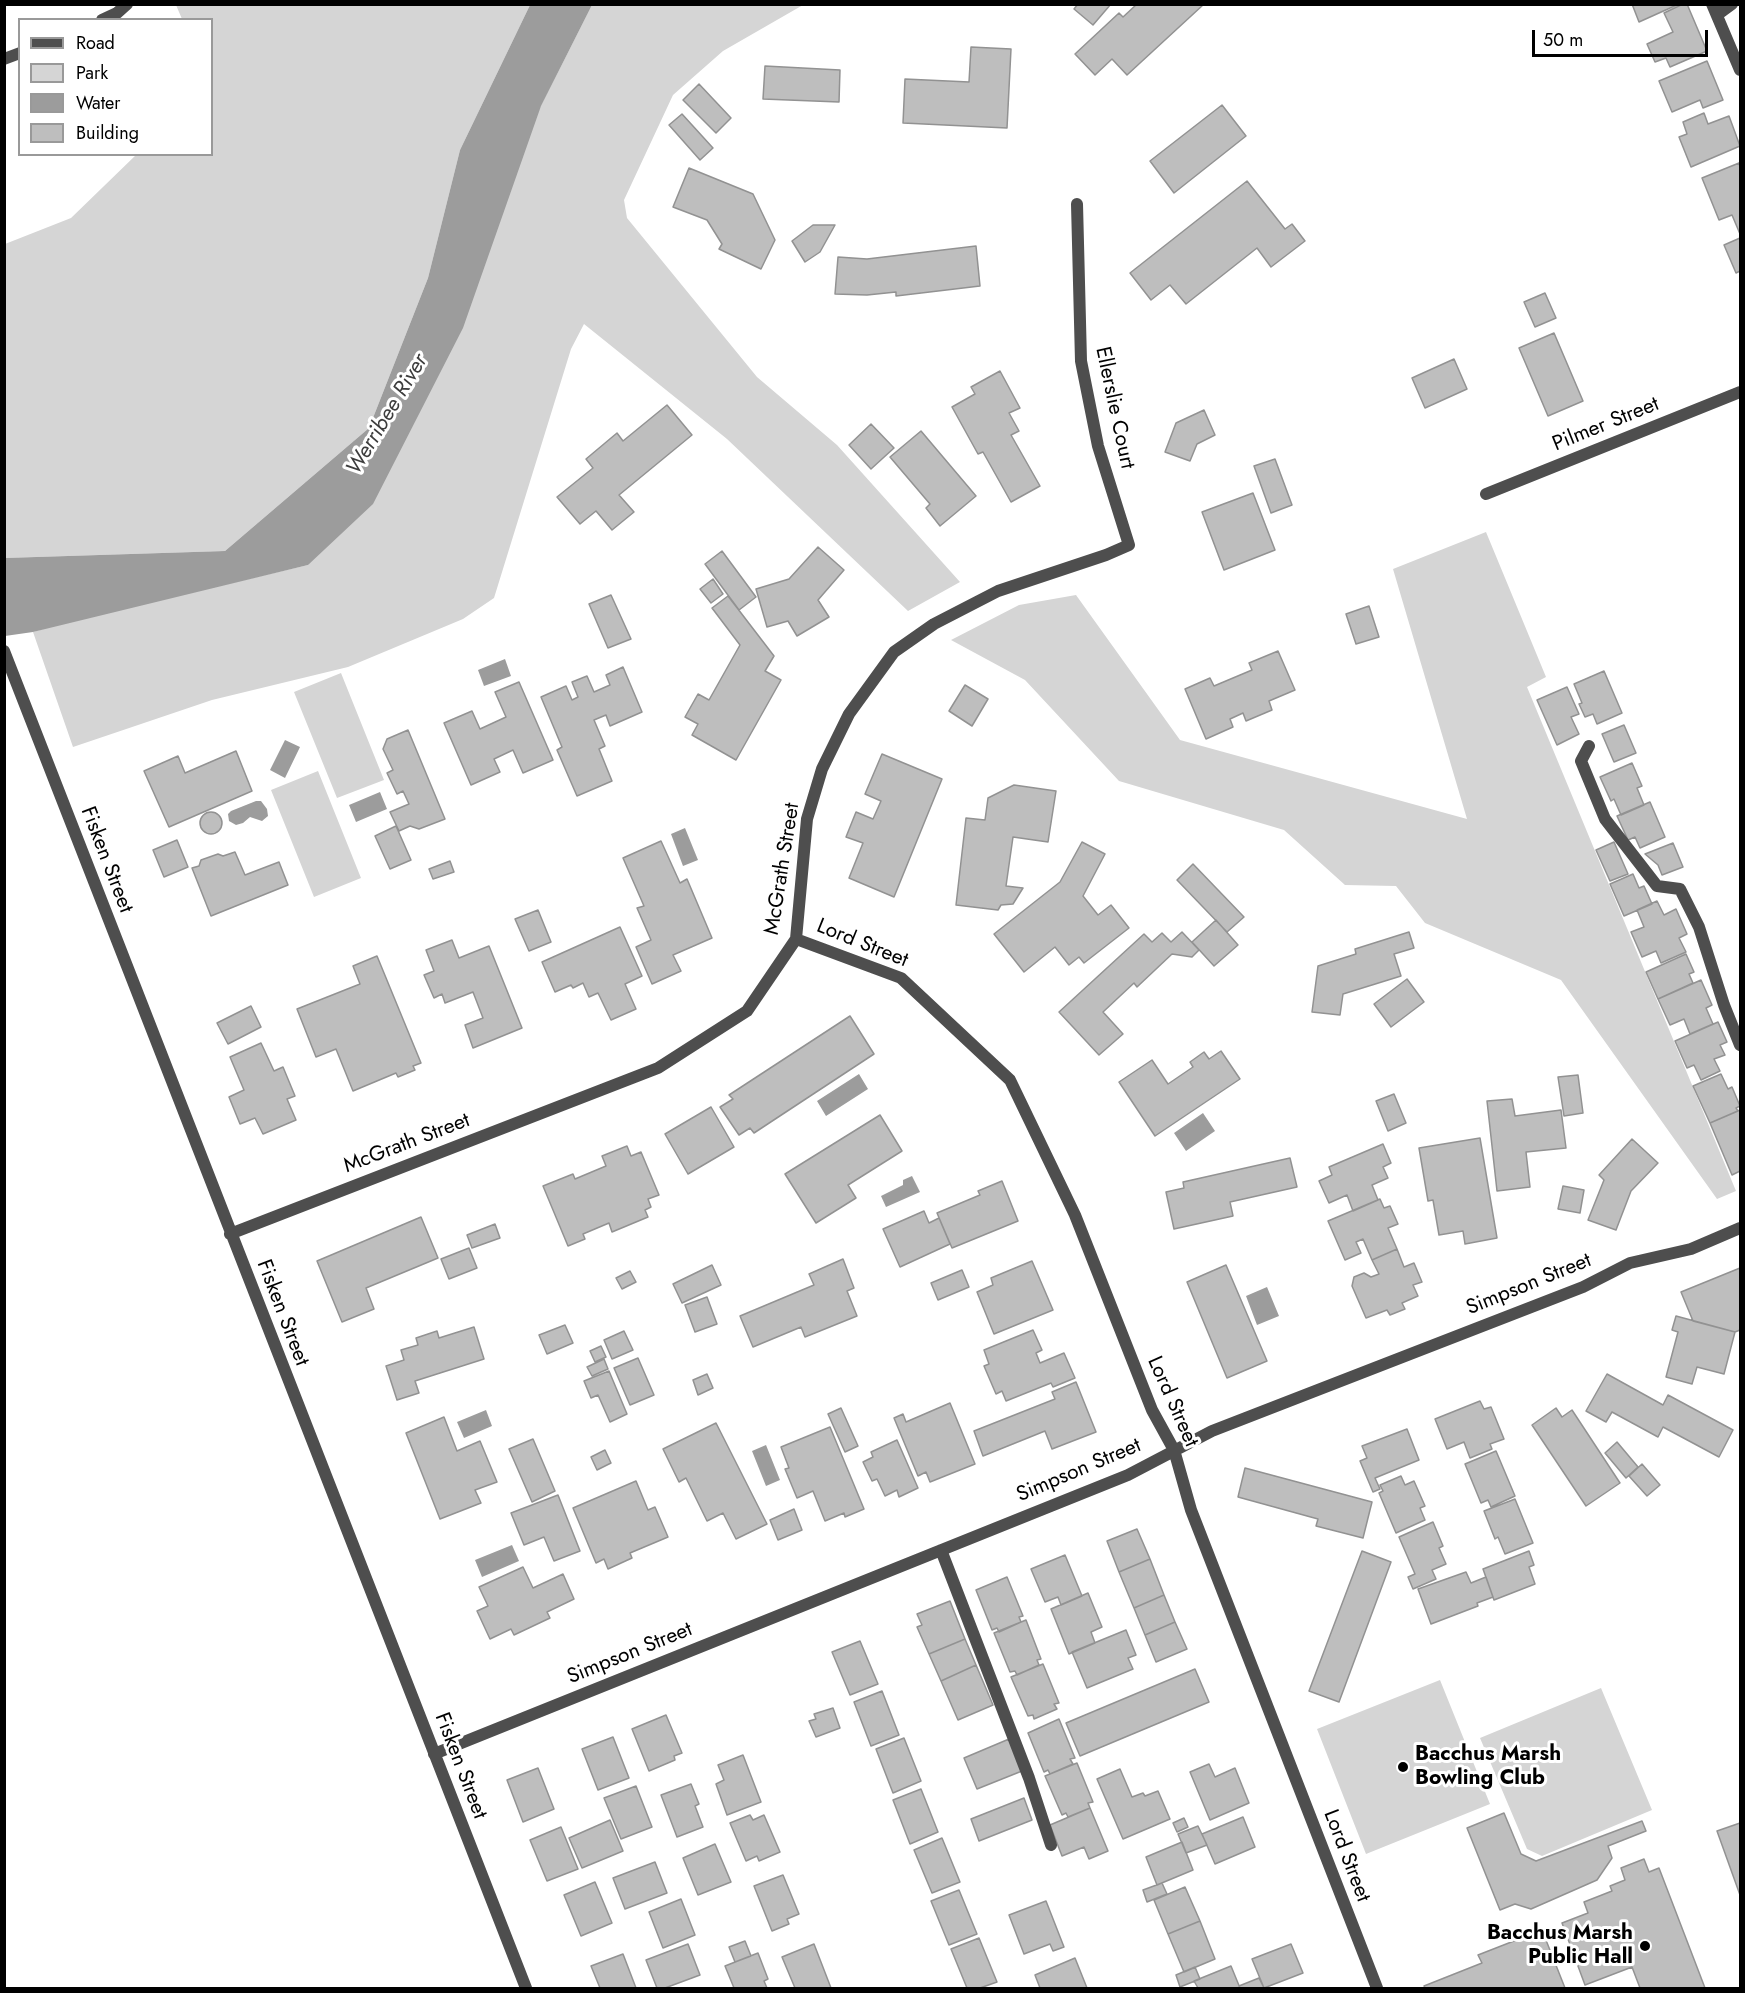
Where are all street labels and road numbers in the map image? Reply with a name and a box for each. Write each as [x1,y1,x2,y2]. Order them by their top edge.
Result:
street label: Ellerslie Court [1089,345,1139,471]
street label: Pilmer Street [1549,392,1663,458]
street label: McGrath Street [760,801,806,937]
street label: Fisken Street [74,803,138,917]
street label: Lord Street [813,914,911,974]
street label: McGrath Street [340,1108,474,1180]
street label: Simpson Street [1463,1248,1595,1322]
street label: Fisken Street [250,1256,314,1370]
street label: Lord Street [1141,1353,1203,1451]
street label: Simpson Street [1013,1433,1145,1509]
street label: Simpson Street [564,1617,696,1691]
street label: Fisken Street [428,1709,492,1823]
street label: Lord Street [1317,1806,1375,1906]

